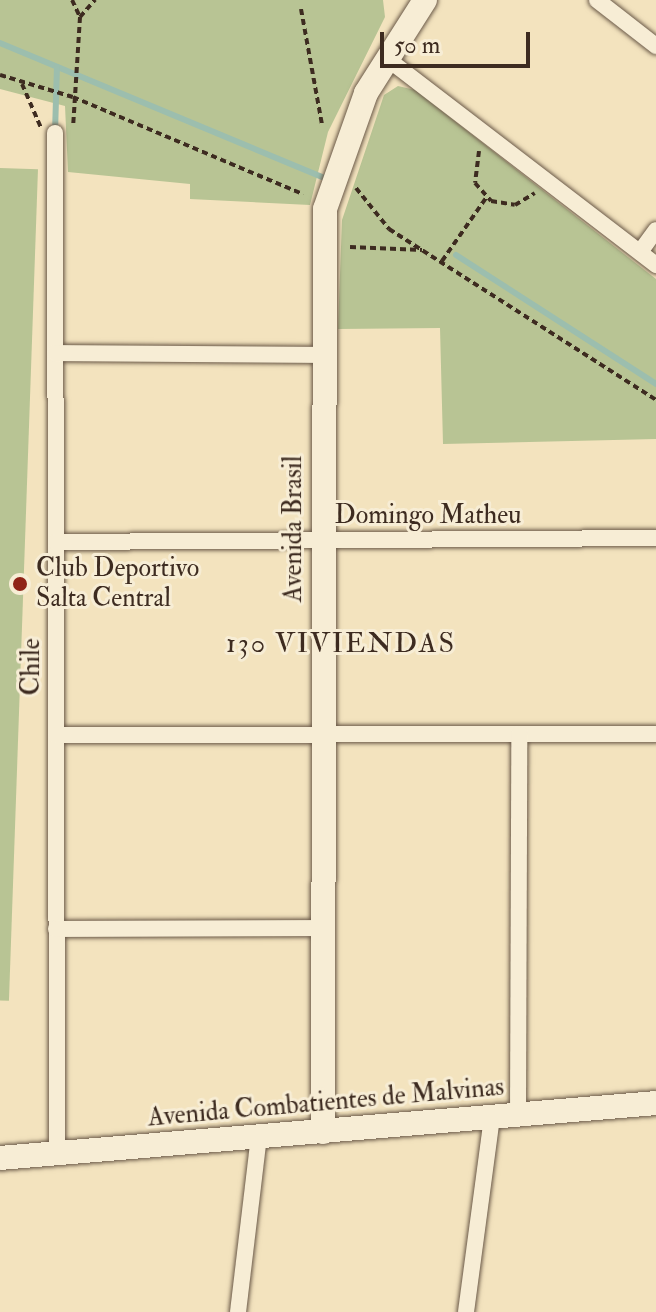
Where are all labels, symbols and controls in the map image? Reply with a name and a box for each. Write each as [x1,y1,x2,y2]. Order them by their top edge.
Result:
scale bar [384,16,534,66]
text: 50 m [394,30,440,61]
street label: Avenida Brasil [278,456,310,602]
street label: Domingo Matheu [334,500,522,532]
place label: Club Deportivo Salta Central [36,553,199,614]
marker: Club Deportivo Salta Central [11,575,29,593]
district label: 130 VIVIENDAS [226,627,456,661]
street label: Chile [16,638,48,696]
street label: Avenida Combatientes de Malvinas [147,1072,505,1134]

